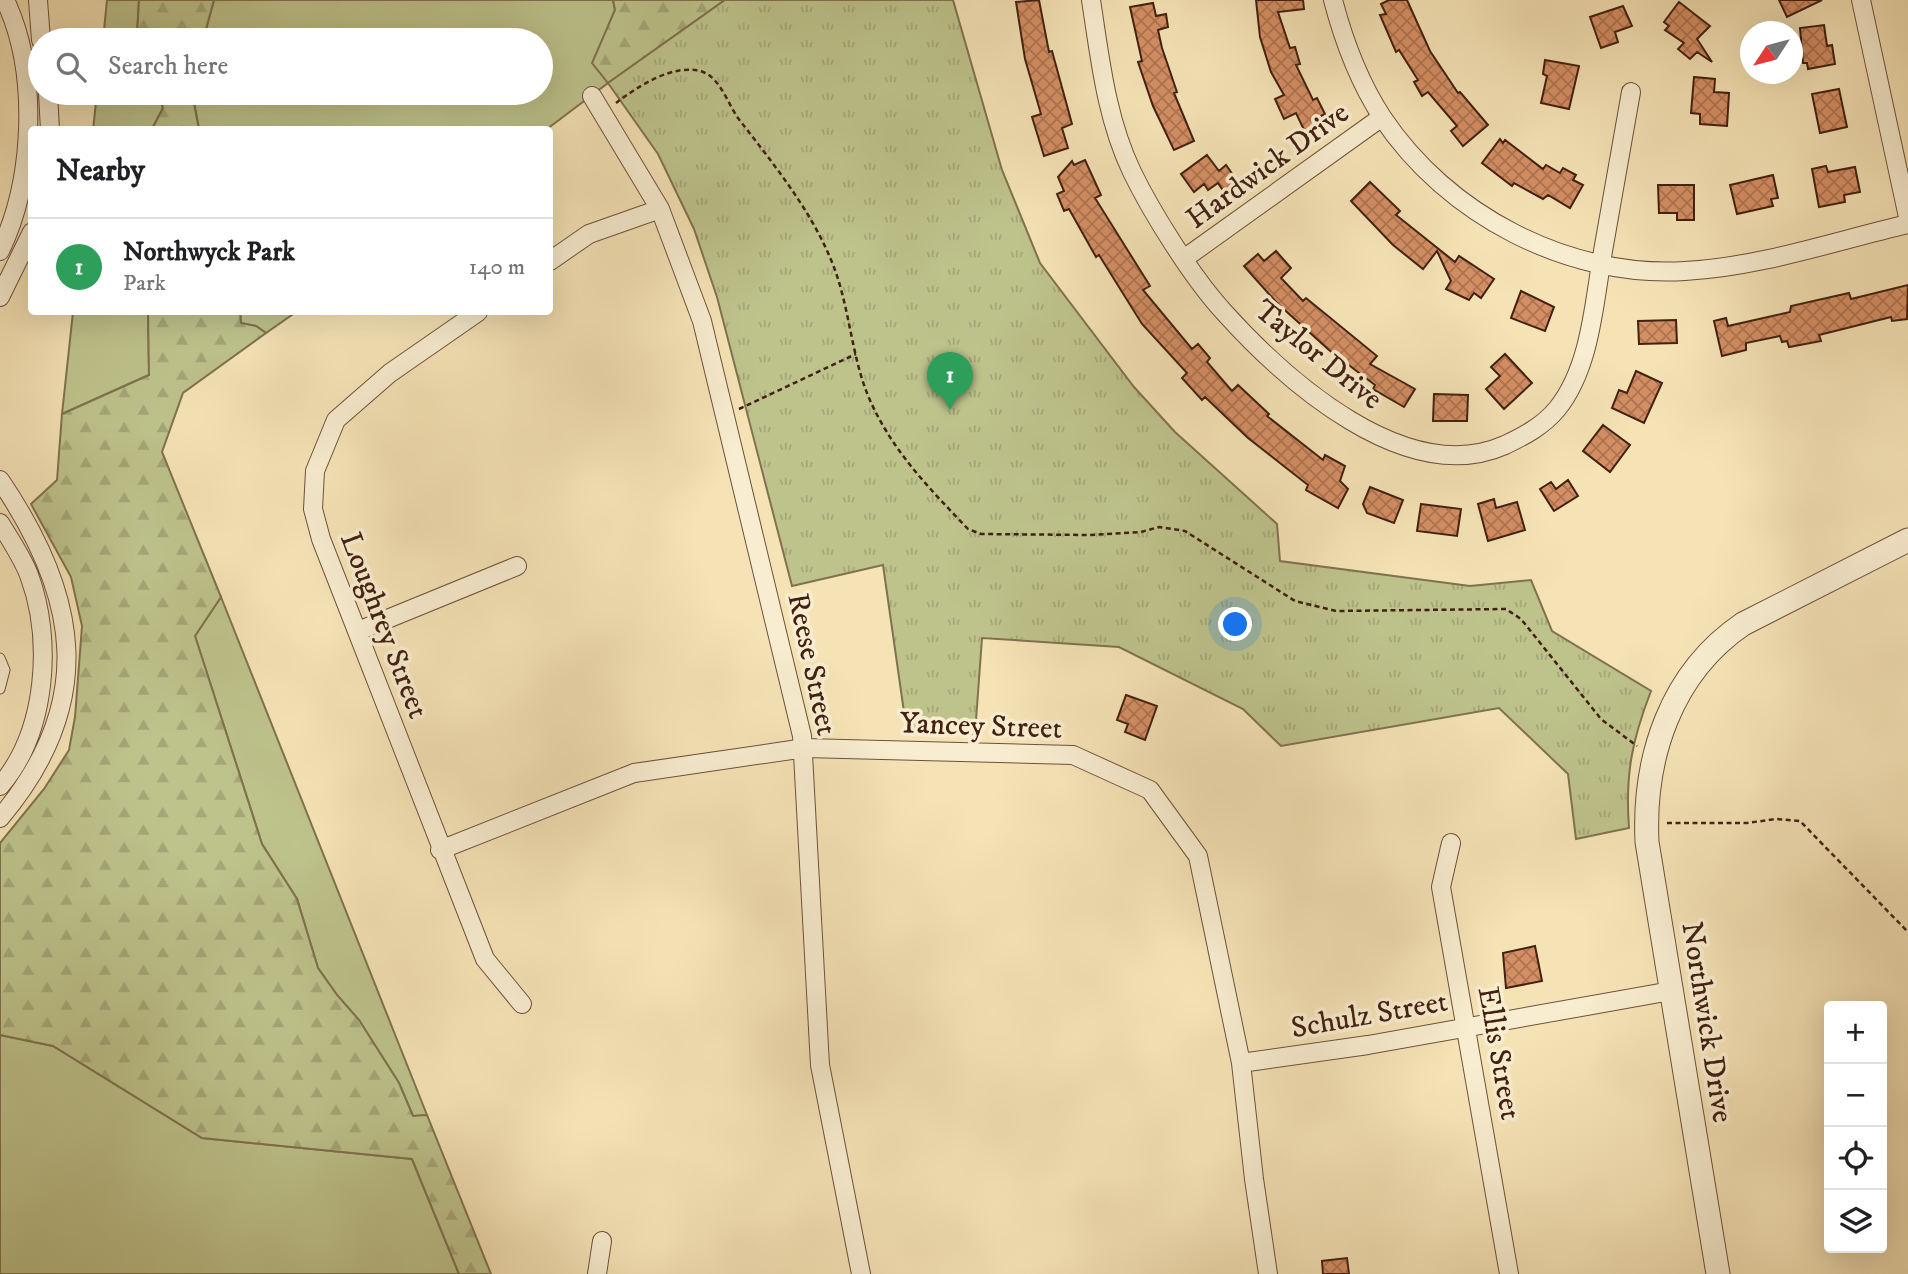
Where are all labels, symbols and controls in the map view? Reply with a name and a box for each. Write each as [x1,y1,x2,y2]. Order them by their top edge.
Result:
north arrow [1740,21,1803,84]
search box [28,28,553,105]
icon: search [52,48,90,86]
text: Search here [108,50,228,83]
street label: Hardwick Drive [1179,95,1356,238]
text: Nearby [56,153,145,190]
text: Northwyck Park [123,236,295,269]
text: 1 [75,253,83,282]
text: 140 m [469,253,525,282]
text: Park [123,269,166,298]
street label: Taylor Drive [1247,292,1390,418]
pin: 1 [927,352,973,410]
street label: Loughrey Street [331,527,436,724]
street label: Reese Street [778,590,845,739]
your location [1218,607,1252,641]
street label: Yancey Street [899,705,1063,748]
street label: Northwick Drive [1672,919,1741,1125]
street label: Schulz Street [1288,984,1450,1047]
street label: Ellis Street [1469,984,1528,1123]
map controls [1824,1001,1887,1253]
button: + [1824,1001,1887,1064]
button: − [1824,1064,1887,1127]
button: locate [1824,1127,1887,1190]
button: layers [1824,1190,1887,1253]

